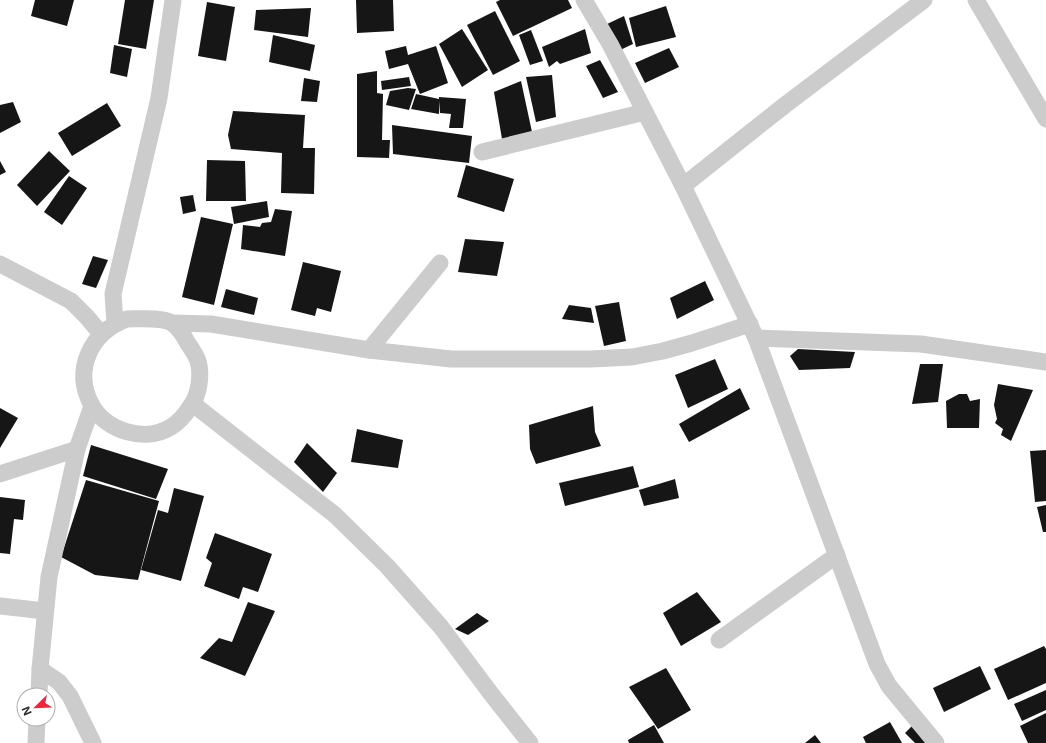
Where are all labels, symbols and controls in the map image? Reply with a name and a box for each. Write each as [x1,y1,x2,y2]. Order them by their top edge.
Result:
north arrow [16,687,56,727]
text: N [19,704,35,718]

